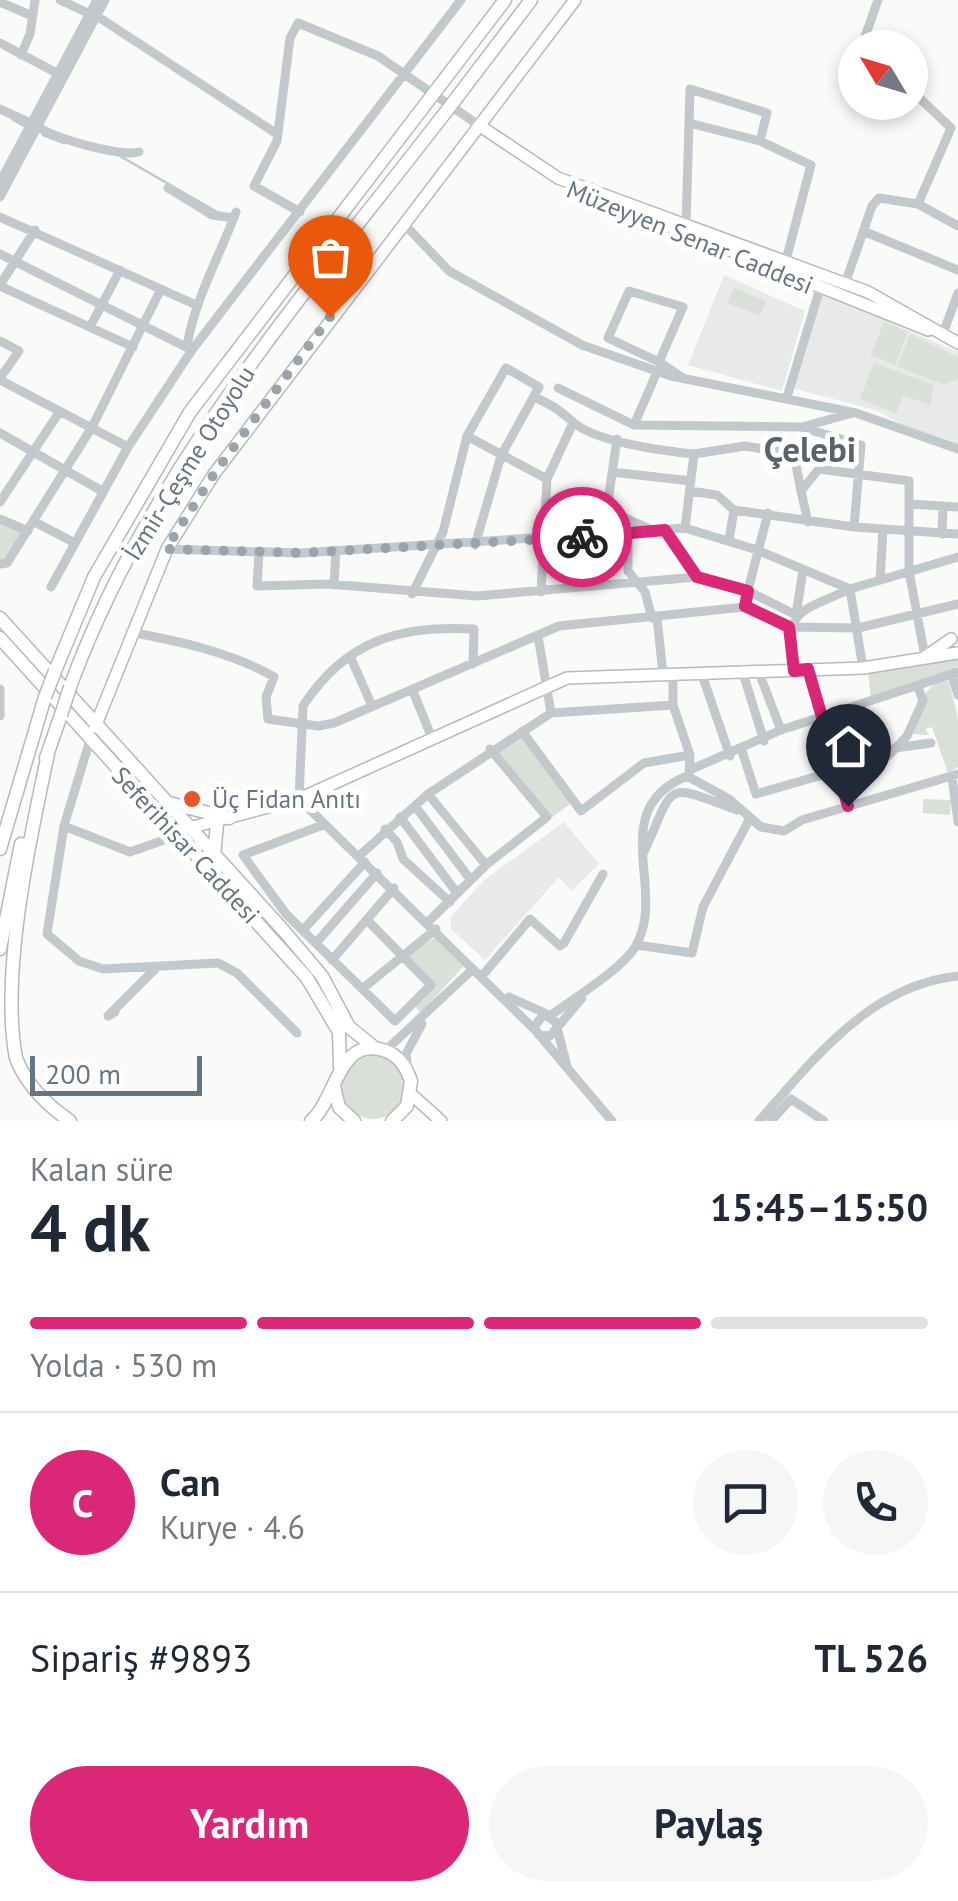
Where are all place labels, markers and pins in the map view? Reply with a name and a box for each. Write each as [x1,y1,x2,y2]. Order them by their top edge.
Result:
pin [288,215,373,318]
pin [806,704,891,807]
place label: Üç Fidan Anıtı [212,783,361,815]
marker: Üç Fidan Anıtı [181,788,203,810]

